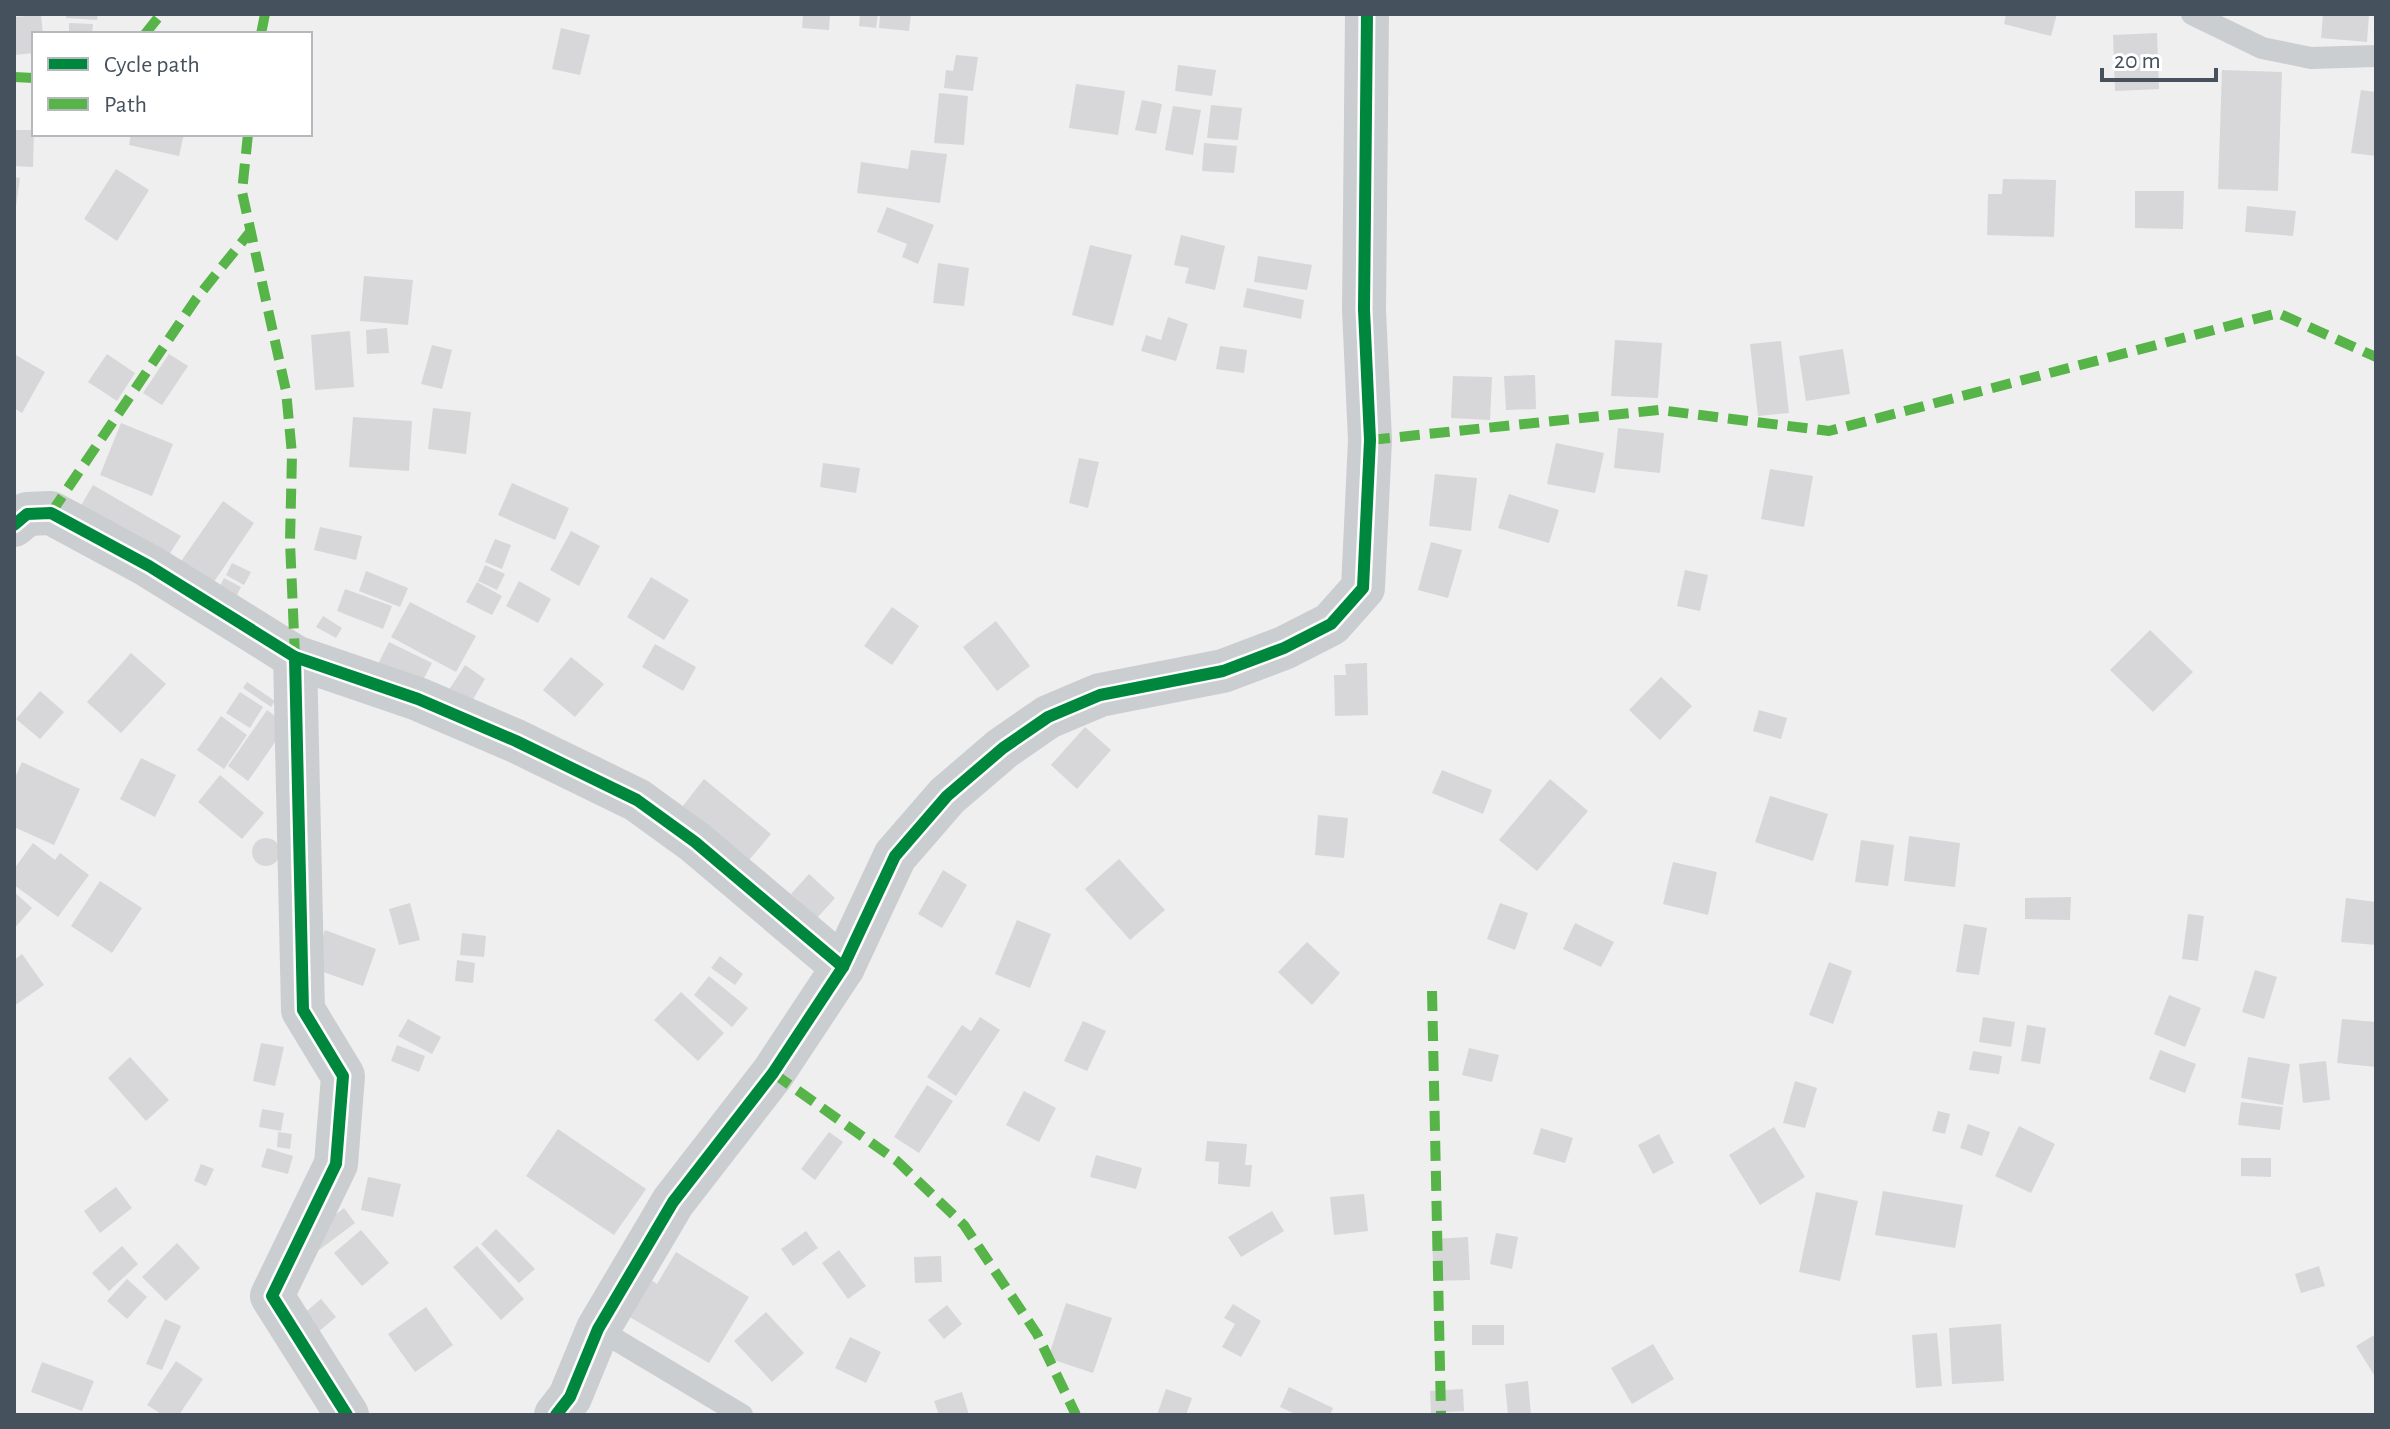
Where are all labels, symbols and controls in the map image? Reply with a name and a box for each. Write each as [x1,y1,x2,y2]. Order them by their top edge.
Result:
legend [32,32,312,136]
scale bar [2102,32,2216,82]
text: 20 m [2114,49,2161,73]
text: Cycle path [104,53,200,77]
text: Path [104,93,147,117]

